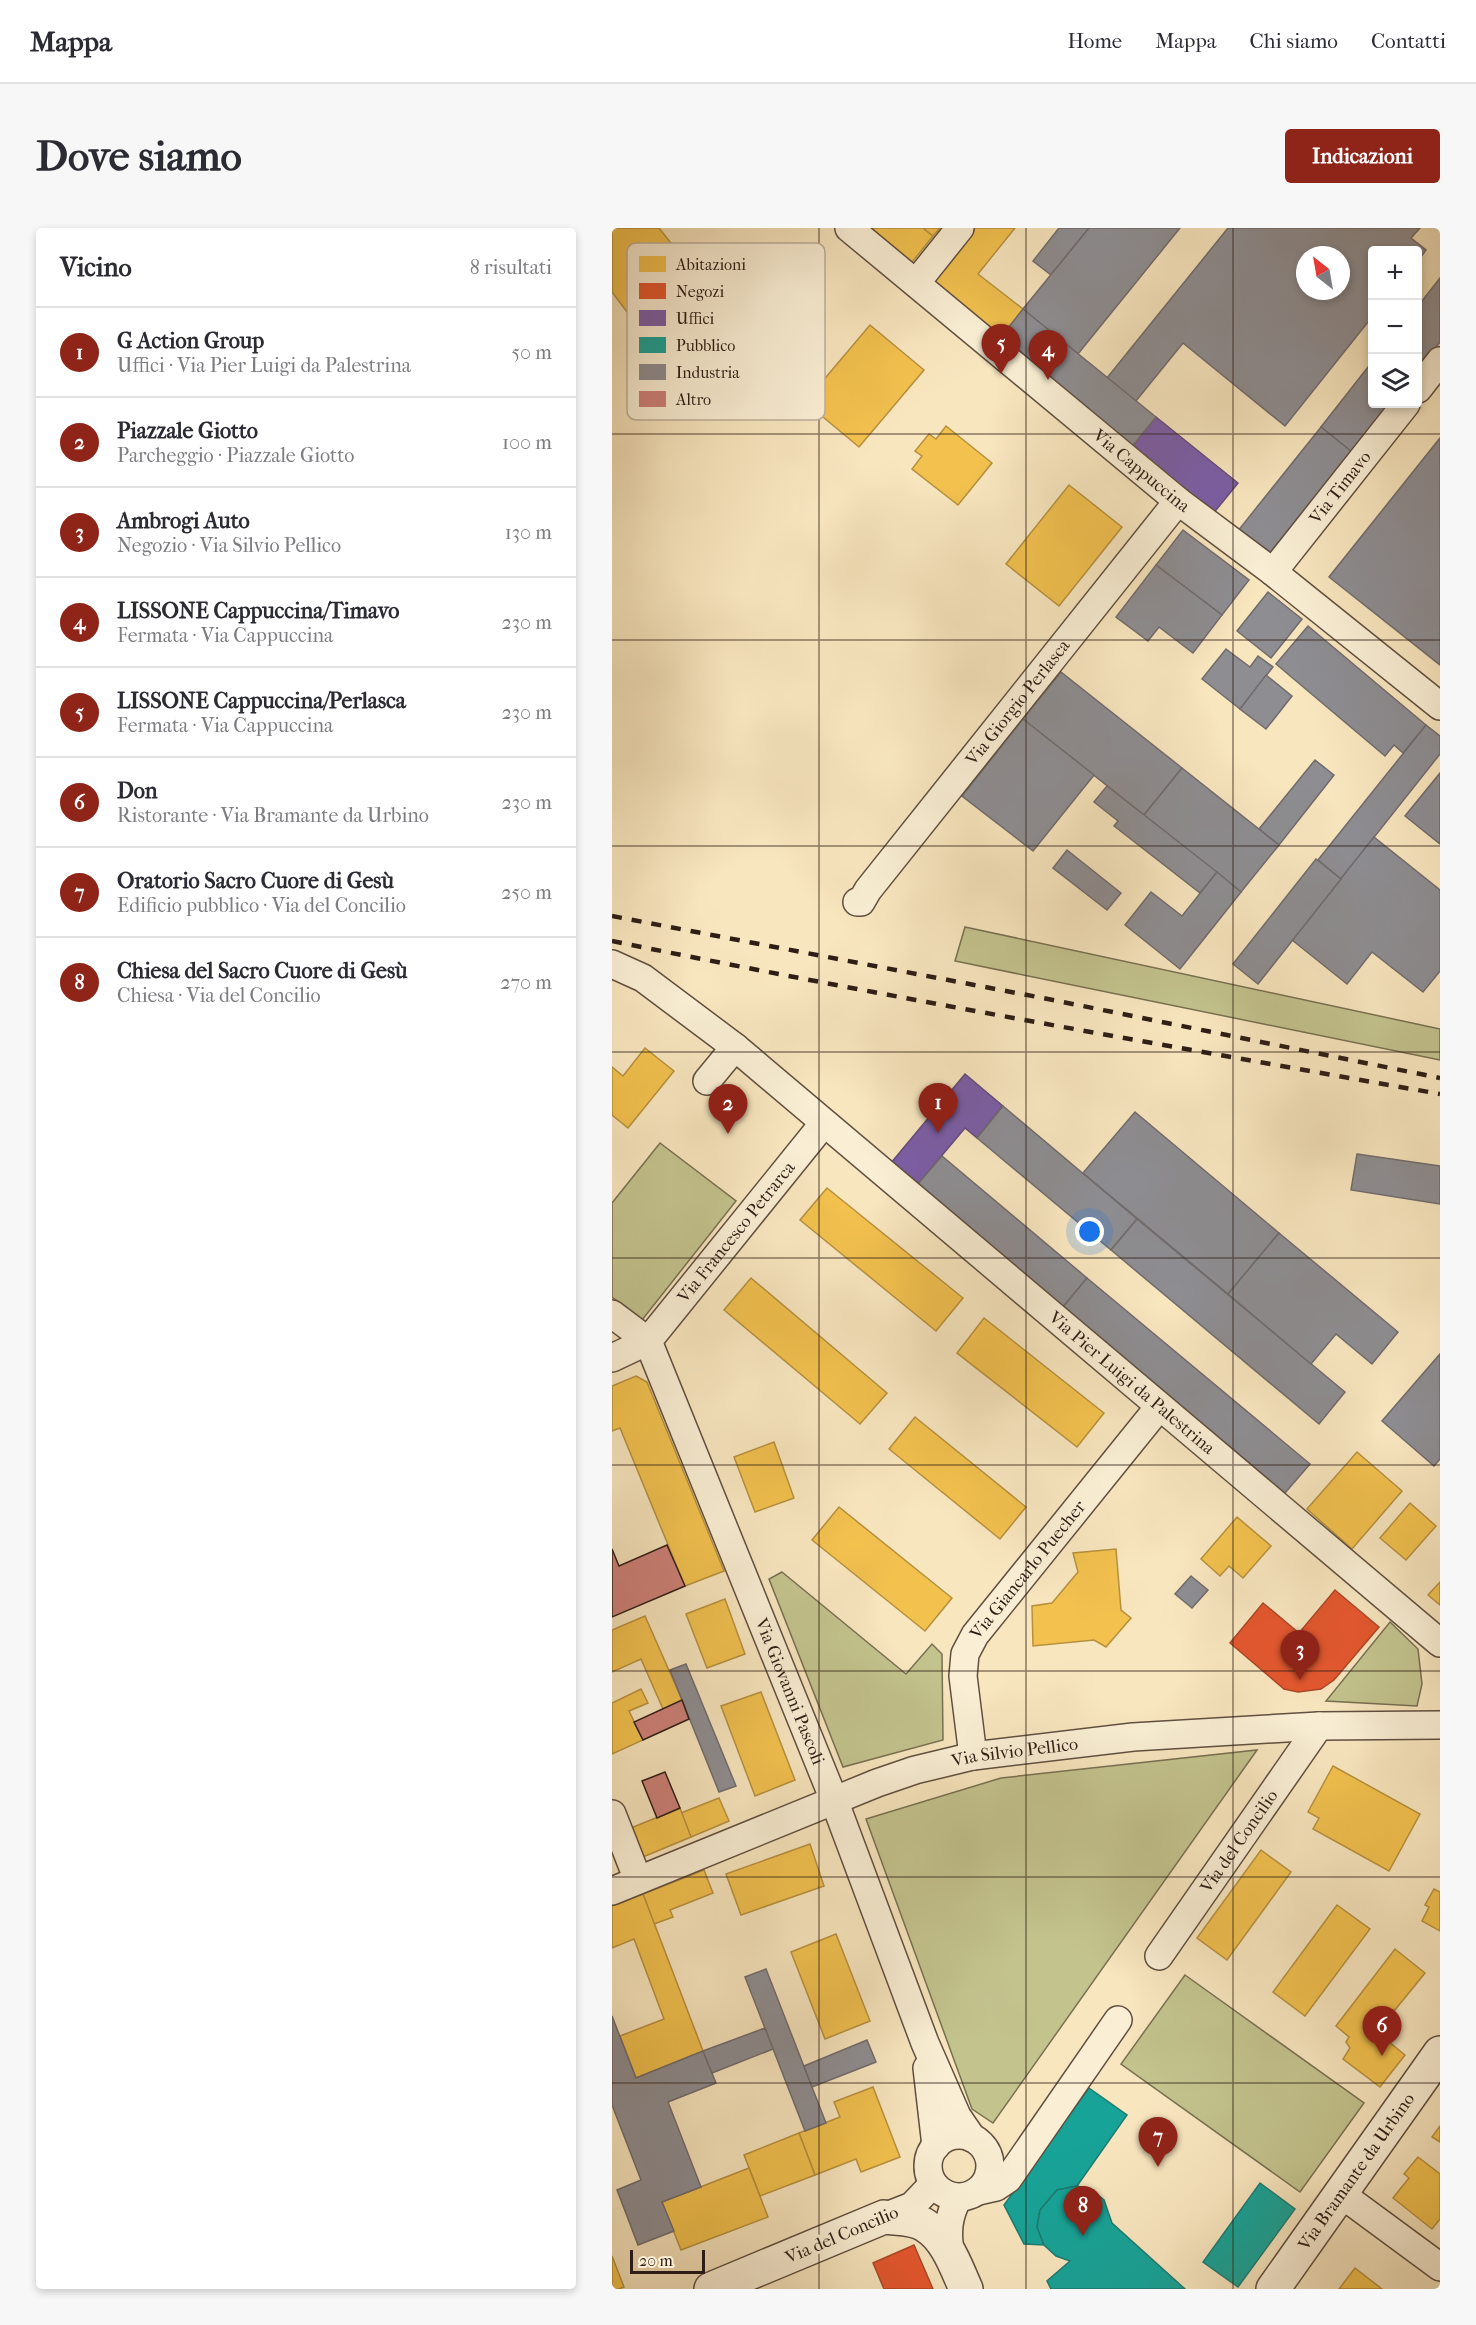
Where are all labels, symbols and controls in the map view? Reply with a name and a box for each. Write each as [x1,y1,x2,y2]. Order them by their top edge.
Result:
text: Mappa [30,25,112,58]
text: Home [1068,29,1122,53]
text: Mappa [1155,29,1217,53]
text: Chi siamo [1250,29,1338,53]
text: Contatti [1371,29,1446,53]
button: Indicazioni [1285,129,1440,183]
text: Dove siamo [36,132,242,181]
legend [627,243,825,420]
north arrow [1296,246,1350,300]
map controls [1368,246,1422,408]
button: + [1368,246,1422,300]
text: Vicino [60,252,132,283]
text: Abitazioni [675,255,746,274]
text: 8 risultati [470,256,552,279]
text: Negozi [676,282,724,301]
button: − [1368,300,1422,354]
text: Uffici [676,309,714,328]
pin: 5 [982,324,1020,374]
text: G Action Group [117,328,264,354]
pin: 4 [1028,330,1068,380]
text: Pubblico [676,336,735,355]
text: 1 [76,341,83,364]
text: 50 m [511,341,552,364]
text: Uffici · Via Pier Luigi da Palestrina [117,354,411,377]
button: layers [1368,354,1422,408]
text: Industria [676,363,740,382]
text: Altro [675,390,711,409]
text: Piazzale Giotto [117,418,258,444]
street label: Via Cappuccina [1088,424,1194,517]
text: 2 [74,431,85,454]
text: 100 m [502,431,552,454]
text: Parcheggio · Piazzale Giotto [117,444,354,467]
street label: Via Timavo [1304,447,1375,529]
text: Ambrogi Auto [117,508,250,534]
text: 3 [75,521,84,544]
text: 130 m [505,521,552,544]
text: Negozio · Via Silvio Pellico [117,534,341,557]
text: LISSONE Cappuccina/Timavo [117,598,400,624]
text: 4 [74,611,85,634]
text: 230 m [502,611,552,634]
text: Fermata · Via Cappuccina [117,624,333,647]
street label: Via Giorgio Perlasca [961,635,1074,770]
text: LISSONE Cappuccina/Perlasca [117,688,406,714]
text: 5 [75,701,84,724]
text: 230 m [502,701,552,724]
text: Fermata · Via Cappuccina [117,714,333,737]
text: Don [117,778,158,804]
text: 6 [74,791,85,814]
text: 230 m [502,791,552,814]
text: Ristorante · Via Bramante da Urbino [117,804,429,827]
text: Oratorio Sacro Cuore di Gesù [117,868,394,894]
text: 7 [75,881,84,904]
text: 250 m [501,881,552,904]
text: Edificio pubblico · Via del Concilio [117,894,406,917]
text: Chiesa del Sacro Cuore di Gesù [117,958,408,984]
text: 8 [74,971,85,994]
text: 270 m [500,971,552,994]
text: Chiesa · Via del Concilio [117,984,321,1007]
pin: 2 [708,1084,748,1134]
pin: 1 [918,1084,958,1133]
street label: Via Francesco Petrarca [672,1157,800,1308]
your location [1075,1217,1104,1246]
street label: Via Pier Luigi da Palestrina [1044,1306,1220,1459]
street label: Via Giancarlo Puecher [965,1496,1090,1644]
street label: Via Giovanni Pascoli [751,1614,829,1768]
pin: 3 [1280,1630,1320,1680]
street label: Via Silvio Pellico [949,1733,1079,1772]
street label: Via del Concilio [1195,1786,1282,1897]
pin: 6 [1362,2006,1402,2056]
street label: Via Bramante da Urbino [1293,2089,1419,2255]
pin: 7 [1138,2118,1178,2167]
pin: 8 [1064,2186,1102,2236]
street label: Via del Concilio [781,2202,902,2269]
scale bar [630,2247,705,2274]
text: 20 m [639,2251,673,2270]

